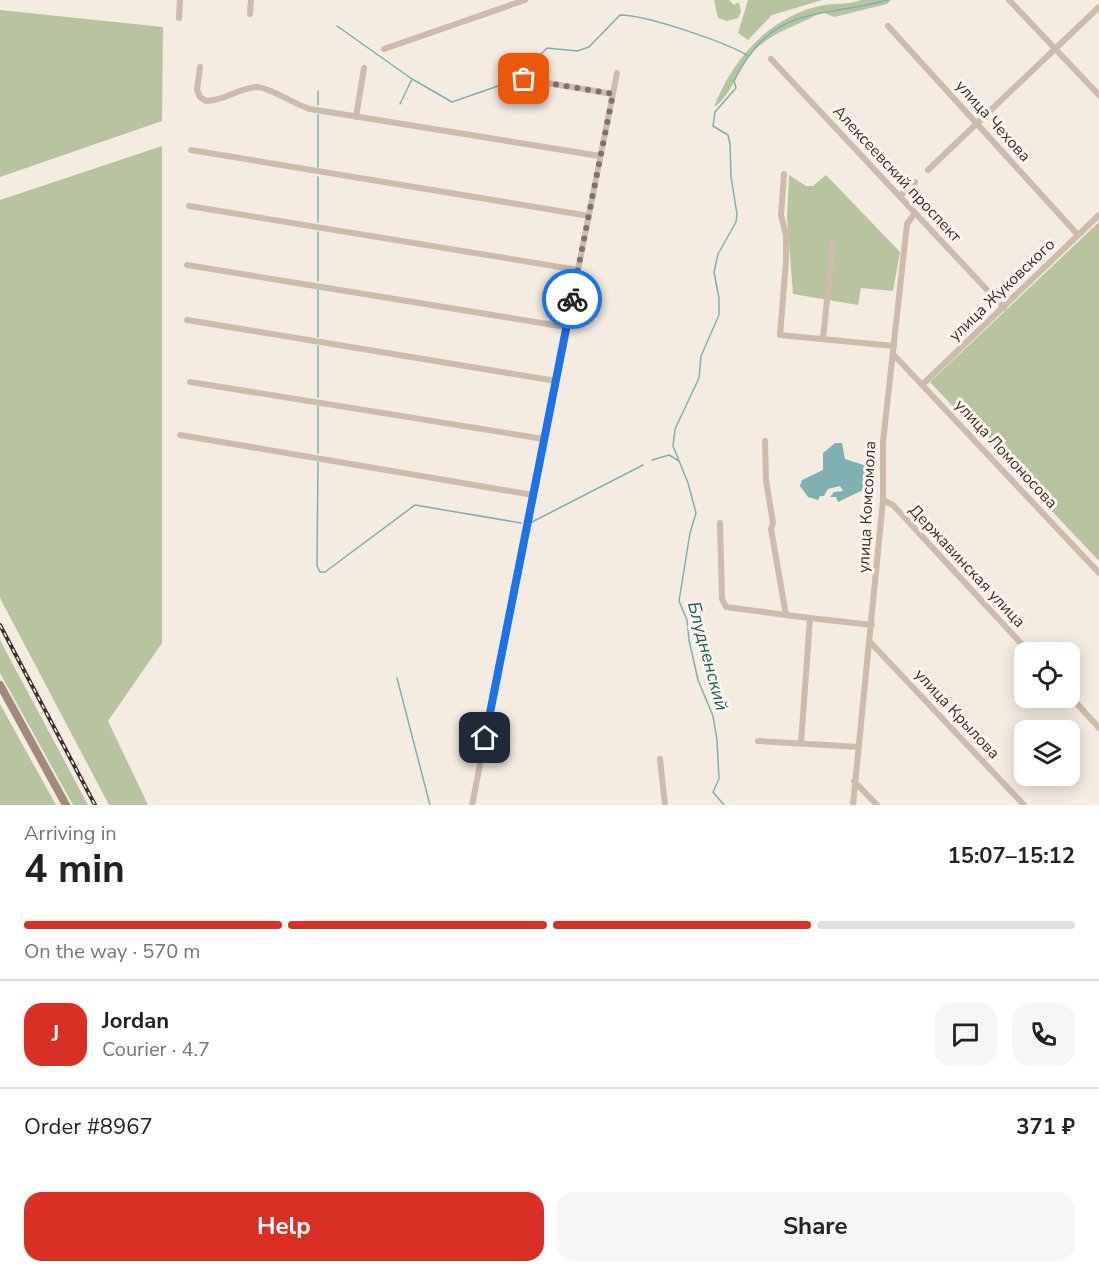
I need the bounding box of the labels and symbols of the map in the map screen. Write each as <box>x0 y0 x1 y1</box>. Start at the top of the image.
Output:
pin <box>498 53 549 104</box>
street label: улица Чехова <box>950 75 1036 167</box>
street label: Алексеевский проспект <box>828 101 967 248</box>
street label: улица Жуковского <box>944 234 1060 346</box>
courier <box>542 269 602 329</box>
street label: улица Ломоносова <box>950 395 1062 513</box>
street label: улица Комсомола <box>853 440 881 574</box>
street label: Державинская улица <box>904 500 1030 632</box>
water label: Блудненский <box>682 599 734 713</box>
street label: улица Крылова <box>909 664 1005 764</box>
pin <box>459 712 510 763</box>

